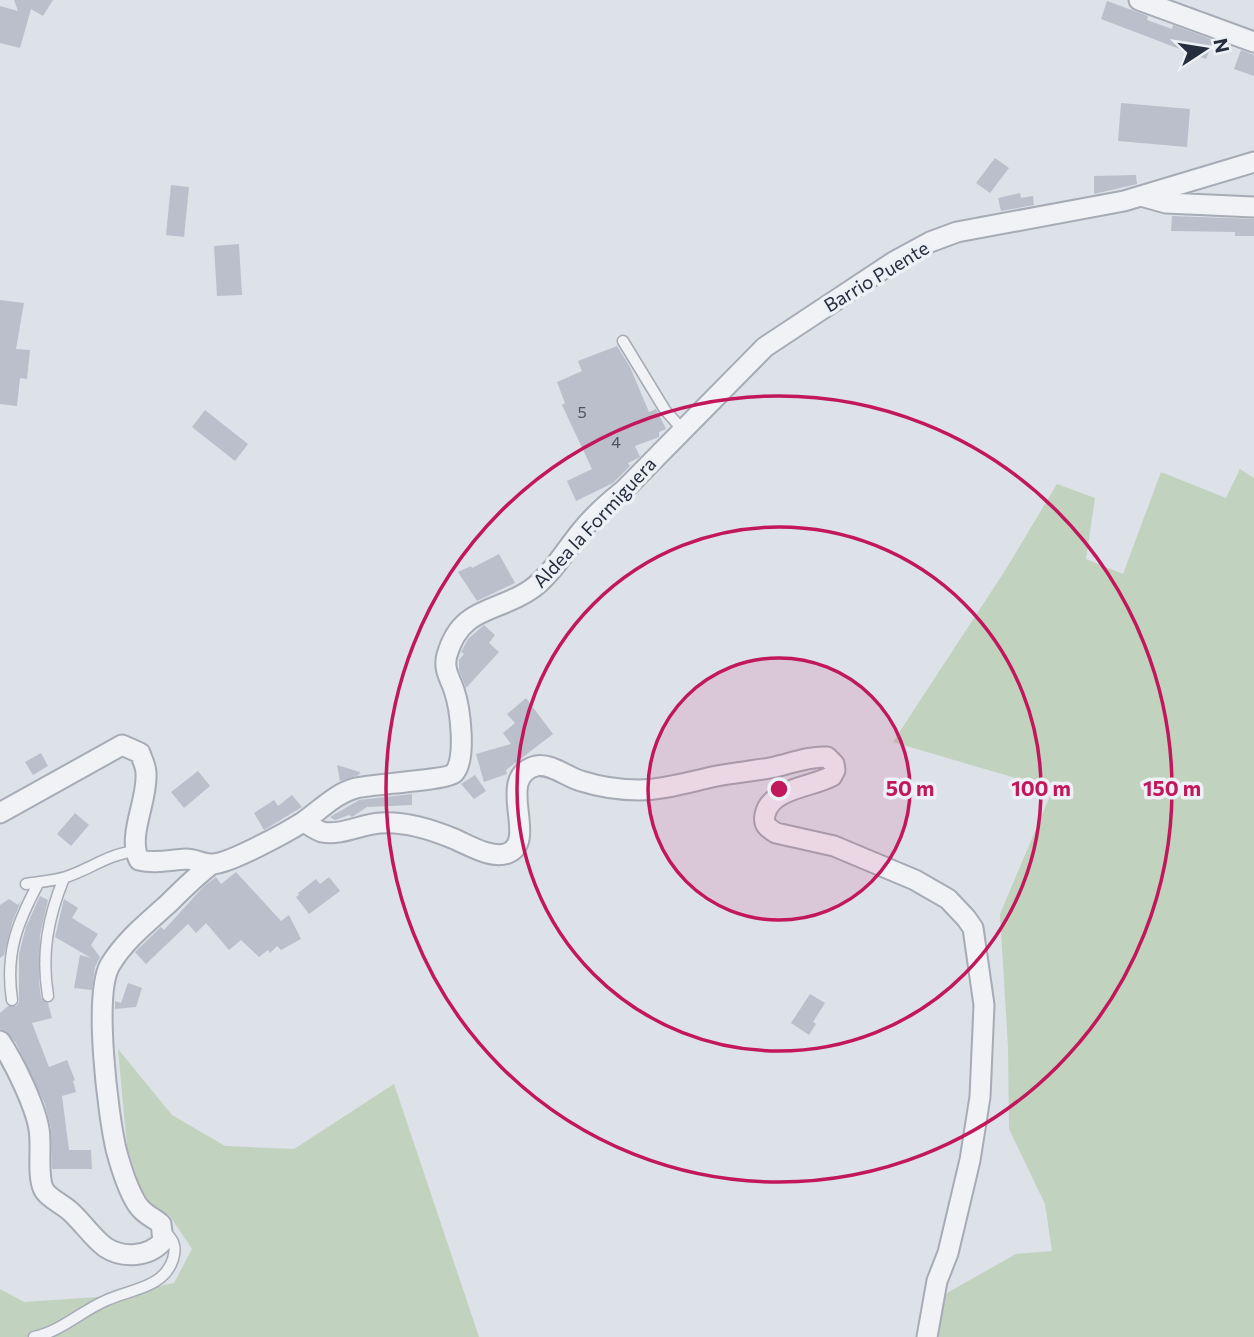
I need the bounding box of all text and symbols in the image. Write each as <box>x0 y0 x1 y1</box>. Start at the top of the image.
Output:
north arrow <box>1170 14 1240 84</box>
text: N <box>1209 36 1235 55</box>
street label: Barrio Puente <box>819 236 933 316</box>
house number: 5 <box>577 402 587 421</box>
house number: 4 <box>611 432 621 451</box>
street label: Aldea la Formiguera <box>528 452 660 592</box>
text: 50 m <box>886 775 934 800</box>
text: 100 m <box>1011 775 1071 800</box>
text: 150 m <box>1143 775 1201 800</box>
centre of rings <box>767 777 791 801</box>

